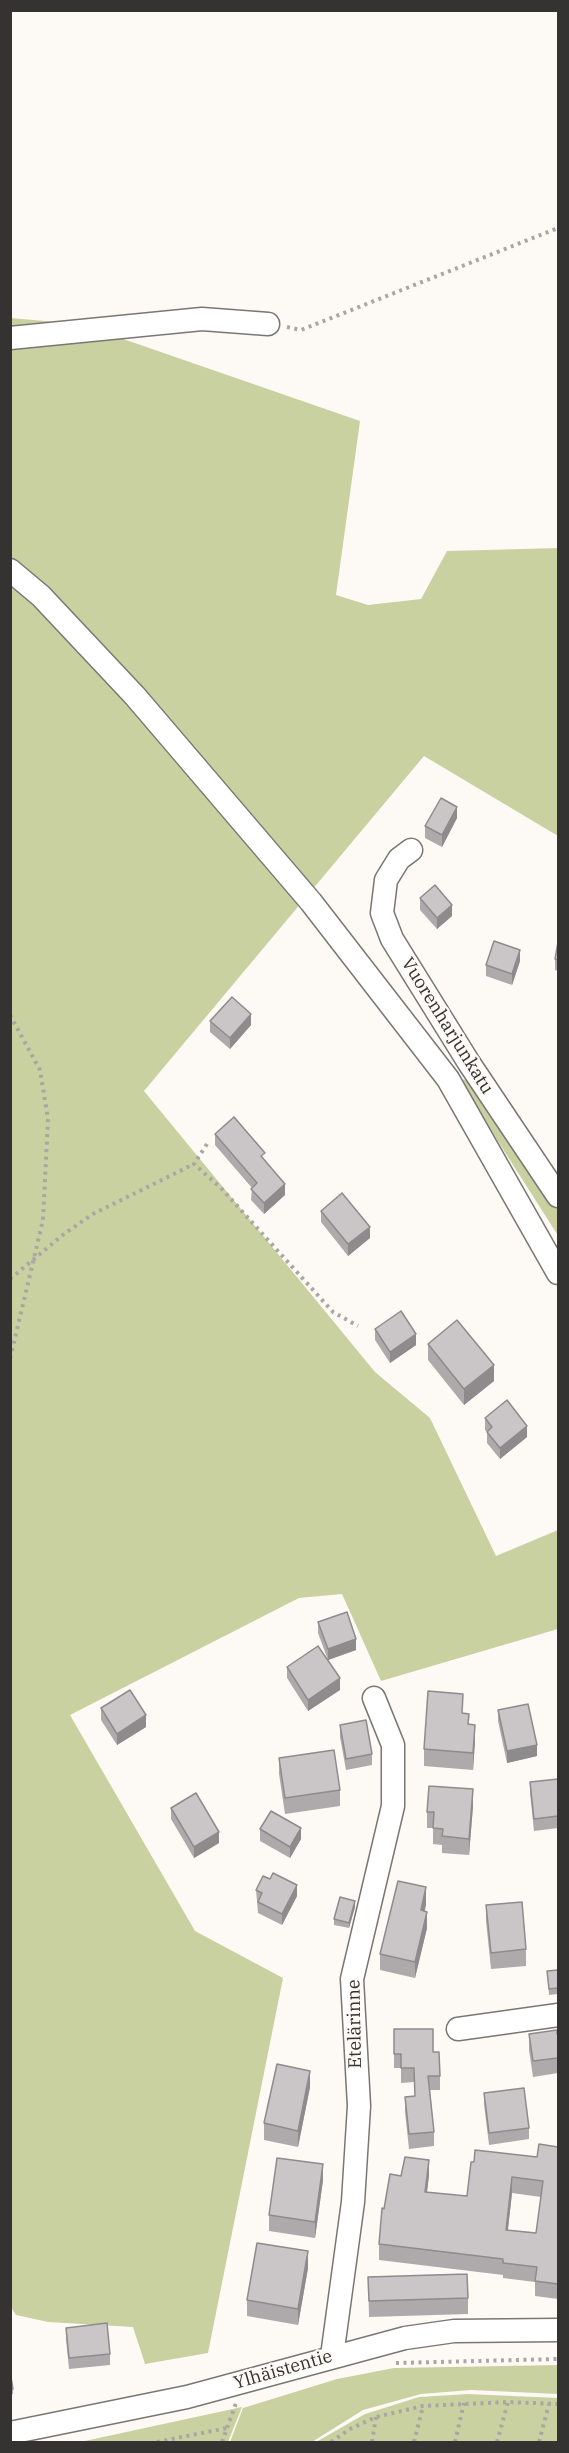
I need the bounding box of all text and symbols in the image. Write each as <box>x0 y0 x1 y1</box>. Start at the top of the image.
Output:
street label: Vuorenharjunkatu <box>396 954 498 1098</box>
street label: Etelärinne <box>343 1979 367 2069</box>
street label: Ylhäistentie <box>231 2346 335 2394</box>

